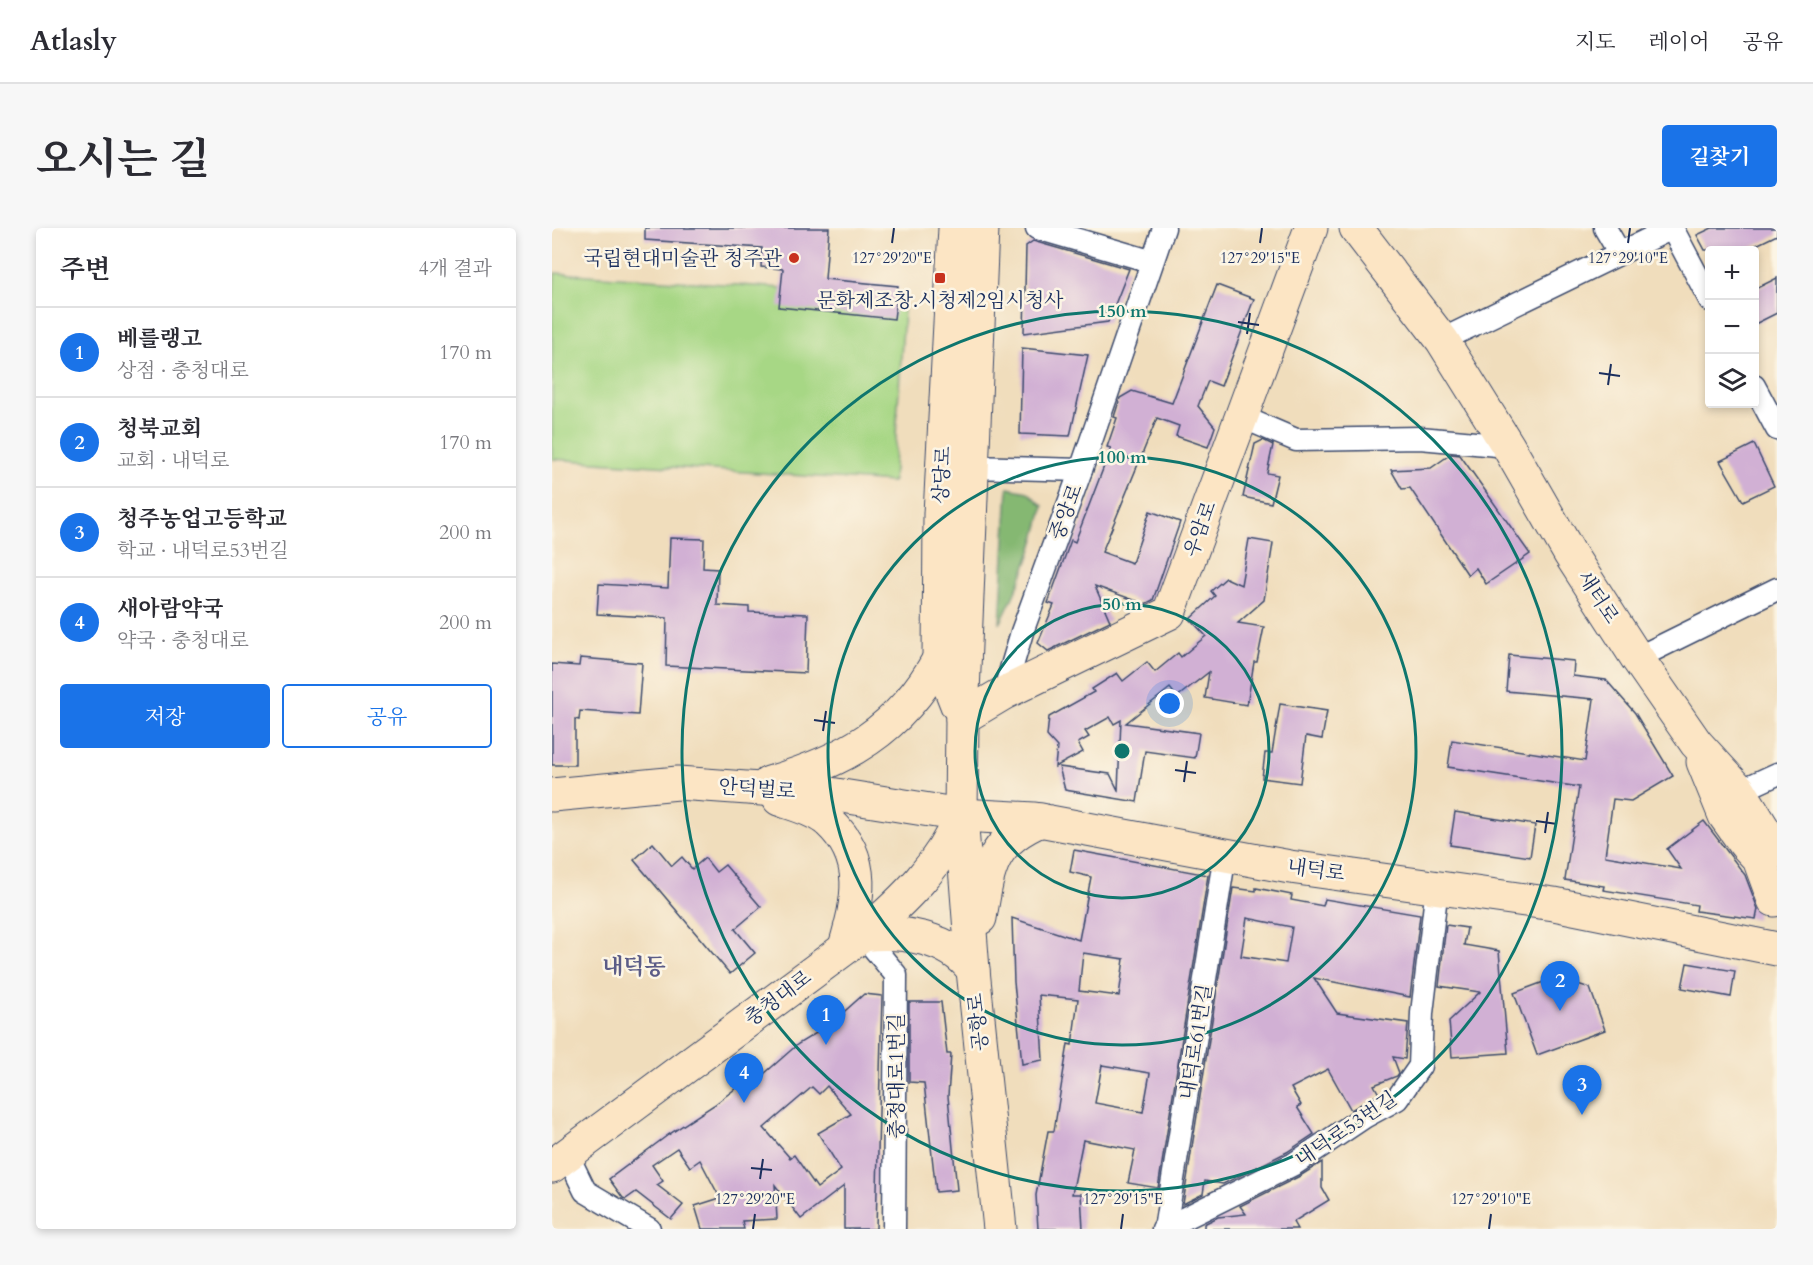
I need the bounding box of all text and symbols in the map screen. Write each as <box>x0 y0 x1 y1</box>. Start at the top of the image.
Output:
text: Atlasly <box>30 22 117 60</box>
text: 지도 <box>1575 28 1616 57</box>
text: 레이어 <box>1649 28 1709 57</box>
text: 공유 <box>1742 28 1783 57</box>
button: 길찾기 <box>1662 125 1777 187</box>
text: 오시는 길 <box>36 131 210 188</box>
place label: 국립현대미술관 청주관 <box>583 245 783 272</box>
map controls <box>1705 246 1759 408</box>
button: + <box>1705 246 1759 300</box>
text: 127°29'20"E <box>852 248 932 268</box>
text: 127°29'15"E <box>1220 248 1300 268</box>
text: 127°29'10"E <box>1588 248 1668 268</box>
marker: 국립현대미술관 청주관 <box>787 251 801 265</box>
text: 주변 <box>60 252 110 287</box>
text: 4개 결과 <box>418 255 492 282</box>
marker: 문화제조창.시청제2임시청사 <box>933 271 947 285</box>
place label: 문화제조창.시청제2임시청사 <box>816 287 1064 314</box>
text: 150 m <box>1097 299 1147 324</box>
button: − <box>1705 300 1759 354</box>
text: 베를랭고 <box>117 324 202 354</box>
text: 1 <box>74 339 85 366</box>
text: 170 m <box>439 339 492 366</box>
button: layers <box>1705 354 1759 408</box>
text: 상점 · 충청대로 <box>117 357 249 384</box>
text: 청북교회 <box>117 414 202 444</box>
text: 2 <box>74 429 85 456</box>
text: 170 m <box>439 429 492 456</box>
street label: 상당로 <box>927 445 957 505</box>
text: 100 m <box>1097 445 1147 470</box>
text: 교회 · 내덕로 <box>117 447 229 474</box>
street label: 중앙로 <box>1043 480 1089 544</box>
street label: 우암로 <box>1177 497 1223 561</box>
text: 청주농업고등학교 <box>117 504 287 534</box>
text: 3 <box>74 519 85 546</box>
text: 200 m <box>439 519 492 546</box>
text: 학교 · 내덕로53번길 <box>117 537 289 564</box>
street label: 새터로 <box>1571 565 1625 629</box>
text: 50 m <box>1102 592 1142 617</box>
text: 새아람약국 <box>117 594 223 624</box>
text: 4 <box>74 609 85 636</box>
text: 200 m <box>439 609 492 636</box>
text: 약국 · 충청대로 <box>117 627 249 654</box>
button: 저장 <box>60 684 270 748</box>
button: 공유 <box>282 684 492 748</box>
your location <box>1155 689 1184 718</box>
centre of rings <box>1112 741 1132 761</box>
street label: 안덕벌로 <box>718 773 796 805</box>
street label: 내덕로 <box>1285 853 1347 887</box>
district label: 내덕동 <box>602 952 666 982</box>
pin: 2 <box>1540 962 1580 1011</box>
street label: 충청대로 <box>739 964 817 1032</box>
street label: 내덕로61번길 <box>1174 982 1218 1102</box>
street label: 공항로 <box>962 992 994 1052</box>
pin: 1 <box>806 996 846 1045</box>
street label: 충청대로1번길 <box>883 1013 910 1139</box>
pin: 4 <box>724 1054 764 1103</box>
pin: 3 <box>1562 1066 1602 1115</box>
street label: 내덕로53번길 <box>1290 1085 1402 1173</box>
text: 127°29'20"E <box>715 1189 795 1209</box>
text: 127°29'15"E <box>1083 1189 1163 1209</box>
text: 127°29'10"E <box>1451 1189 1531 1209</box>

